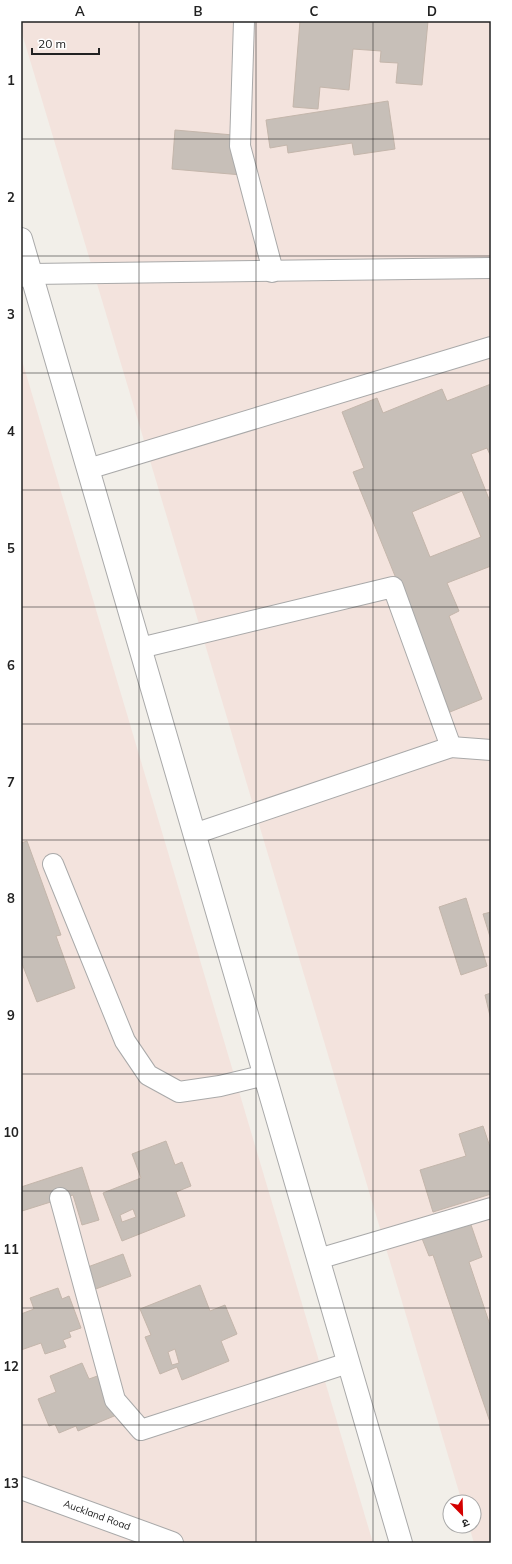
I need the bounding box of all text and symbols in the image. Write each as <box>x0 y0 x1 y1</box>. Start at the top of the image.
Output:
text: A <box>75 3 85 19</box>
text: B <box>194 3 203 19</box>
text: C <box>310 3 319 19</box>
text: D <box>427 3 437 19</box>
scale bar <box>32 30 99 56</box>
text: 20 m <box>38 36 66 51</box>
text: 1 <box>7 72 15 88</box>
text: 2 <box>7 189 15 205</box>
text: 3 <box>7 306 15 322</box>
text: 4 <box>7 423 15 439</box>
text: 5 <box>7 540 15 556</box>
text: 6 <box>7 657 15 673</box>
text: 7 <box>7 774 15 790</box>
text: 8 <box>7 890 15 906</box>
text: 9 <box>7 1007 15 1023</box>
text: 10 <box>3 1124 19 1140</box>
text: 11 <box>3 1241 19 1257</box>
text: 12 <box>3 1358 19 1374</box>
text: 13 <box>3 1475 19 1491</box>
north arrow <box>442 1494 482 1534</box>
street label: Auckland Road <box>62 1497 132 1533</box>
text: उ <box>460 1516 472 1531</box>

